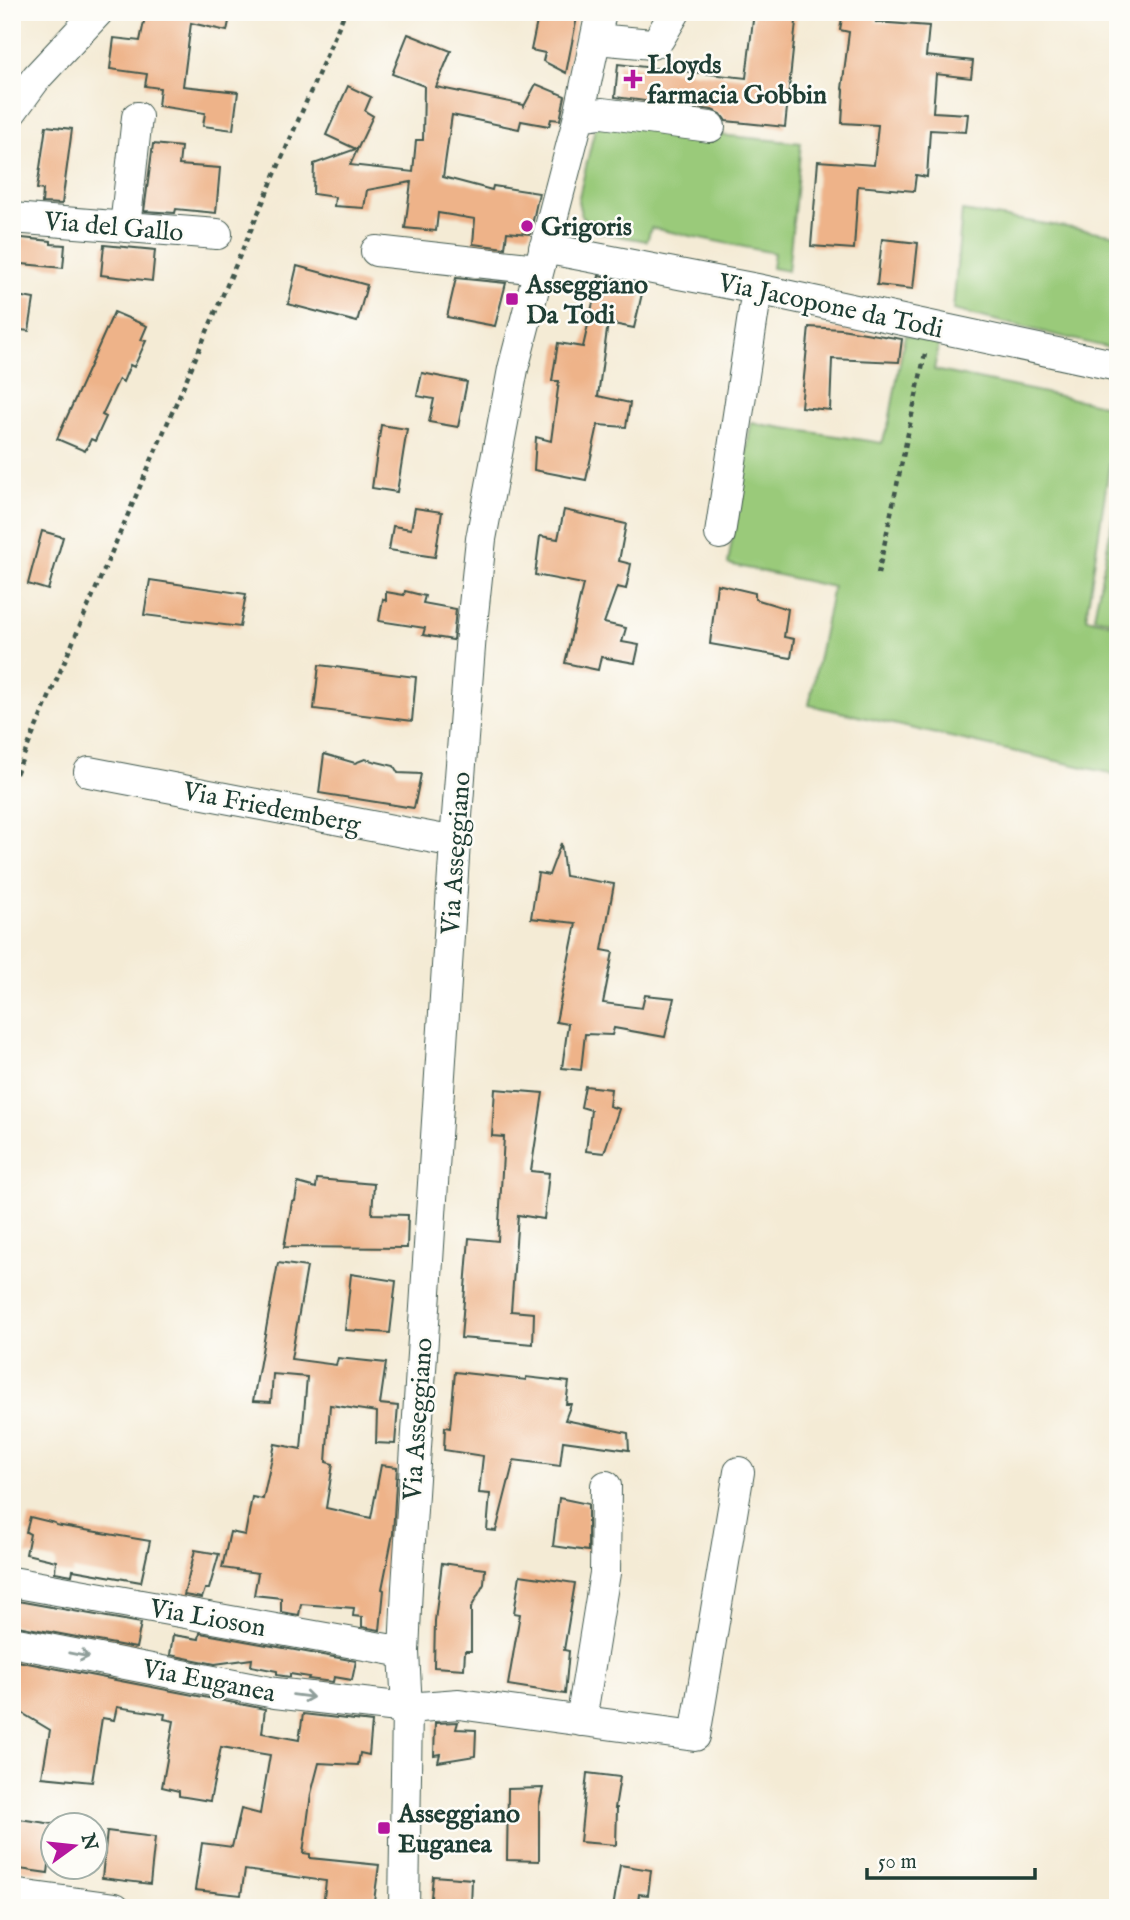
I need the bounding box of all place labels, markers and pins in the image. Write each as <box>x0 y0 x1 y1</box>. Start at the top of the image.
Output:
place label: Lloyds farmacia Gobbin <box>647 49 827 112</box>
marker: Lloyds farmacia Gobbin <box>625 71 641 87</box>
place label: Grigoris <box>541 211 632 244</box>
marker: Grigoris <box>519 218 535 234</box>
place label: Asseggiano Da Todi <box>525 269 648 332</box>
marker: Asseggiano Da Todi <box>504 291 520 307</box>
place label: Asseggiano Euganea <box>397 1798 520 1861</box>
marker: Asseggiano Euganea <box>376 1820 392 1836</box>

